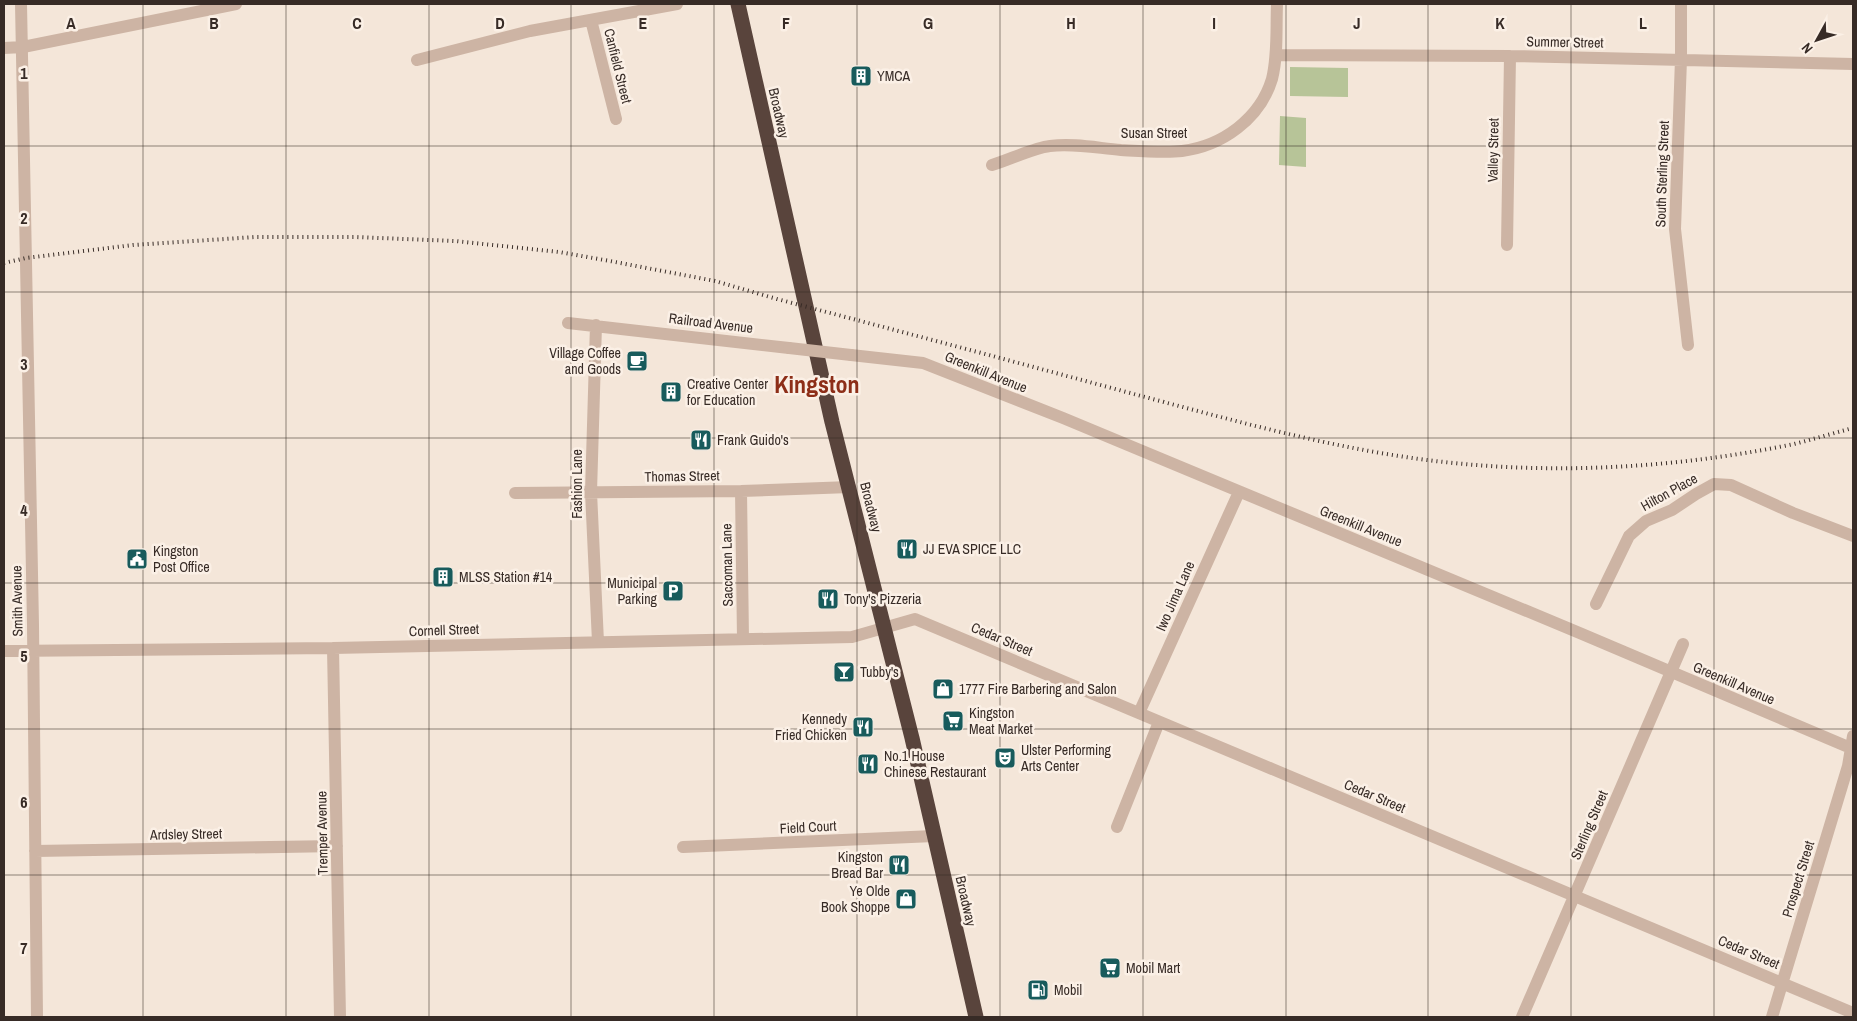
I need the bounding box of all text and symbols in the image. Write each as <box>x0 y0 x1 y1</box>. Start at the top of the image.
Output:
text: A <box>66 12 76 34</box>
text: B <box>209 12 219 34</box>
text: C <box>352 12 362 34</box>
text: D <box>495 12 505 34</box>
text: E <box>639 12 648 34</box>
text: F <box>782 12 790 34</box>
text: G <box>923 12 933 34</box>
text: H <box>1066 12 1076 34</box>
text: I <box>1212 12 1216 34</box>
text: J <box>1353 12 1361 34</box>
text: K <box>1495 12 1505 34</box>
text: L <box>1639 12 1647 34</box>
north arrow <box>1792 15 1842 65</box>
street label: Canfield Street <box>600 27 636 105</box>
street label: Summer Street <box>1526 32 1604 52</box>
text: N <box>1797 39 1817 57</box>
text: 1 <box>20 62 28 84</box>
building icon: YMCA <box>849 64 873 88</box>
place label: YMCA <box>877 67 911 85</box>
street label: Broadway <box>764 86 794 140</box>
street label: Valley Street <box>1483 118 1503 182</box>
street label: South Sterling Street <box>1651 120 1673 228</box>
street label: Susan Street <box>1121 124 1187 142</box>
text: 2 <box>20 207 28 229</box>
street label: Railroad Avenue <box>668 309 754 337</box>
place label: Village Coffee and Goods <box>549 344 621 378</box>
street label: Greenkill Avenue <box>942 347 1030 397</box>
cafe icon: Village Coffee and Goods <box>625 349 649 373</box>
text: 3 <box>20 353 28 375</box>
district label: Kingston <box>774 368 860 400</box>
place label: Creative Center for Education <box>687 375 768 409</box>
building icon: Creative Center for Education <box>659 380 683 404</box>
restaurant icon: Frank Guido's <box>689 428 713 452</box>
place label: Frank Guido's <box>717 431 789 449</box>
street label: Fashion Lane <box>568 449 586 519</box>
street label: Thomas Street <box>644 466 720 486</box>
street label: Hilton Place <box>1638 469 1700 515</box>
street label: Broadway <box>856 480 886 534</box>
text: 4 <box>20 499 28 521</box>
street label: Greenkill Avenue <box>1317 501 1405 551</box>
street label: Saccoman Lane <box>717 523 737 607</box>
restaurant icon: JJ EVA SPICE LLC <box>895 537 919 561</box>
place label: JJ EVA SPICE LLC <box>923 540 1021 558</box>
place label: Kingston Post Office <box>153 542 210 576</box>
public building icon: Kingston Post Office <box>125 547 149 571</box>
street label: Iwo Jima Lane <box>1152 558 1198 634</box>
street label: Smith Avenue <box>7 565 27 637</box>
building icon: MLSS Station #14 <box>431 565 455 589</box>
place label: MLSS Station #14 <box>459 568 553 586</box>
place label: Municipal Parking <box>607 574 658 608</box>
parking icon: Municipal Parking <box>661 579 685 603</box>
restaurant icon: Tony's Pizzeria <box>816 587 840 611</box>
place label: Tony's Pizzeria <box>844 590 922 608</box>
street label: Cedar Street <box>969 618 1035 660</box>
street label: Cornell Street <box>409 620 479 640</box>
text: 5 <box>20 645 28 667</box>
street label: Greenkill Avenue <box>1690 658 1778 708</box>
bar icon: Tubby's <box>832 660 856 684</box>
place label: Tubby's <box>860 663 899 681</box>
shop icon: 1777 Fire Barbering and Salon <box>931 677 955 701</box>
place label: 1777 Fire Barbering and Salon <box>959 680 1117 698</box>
place label: Kingston Meat Market <box>969 704 1033 738</box>
supermarket icon: Kingston Meat Market <box>941 709 965 733</box>
place label: Kennedy Fried Chicken <box>775 710 847 744</box>
restaurant icon: Kennedy Fried Chicken <box>851 715 875 739</box>
place label: Ulster Performing Arts Center <box>1020 741 1112 775</box>
theatre icon: Ulster Performing Arts Center <box>993 746 1017 770</box>
place label: No.1 House Chinese Restaurant <box>884 747 986 781</box>
restaurant icon: No.1 House Chinese Restaurant <box>856 752 880 776</box>
street label: Cedar Street <box>1342 775 1408 817</box>
street label: Sterling Street <box>1566 788 1612 862</box>
text: 6 <box>20 791 28 813</box>
street label: Tremper Avenue <box>312 791 332 875</box>
street label: Field Court <box>779 817 837 837</box>
street label: Ardsley Street <box>149 824 222 844</box>
street label: Prospect Street <box>1778 839 1818 919</box>
place label: Kingston Bread Bar <box>831 848 883 882</box>
restaurant icon: Kingston Bread Bar <box>887 853 911 877</box>
street label: Broadway <box>951 874 981 928</box>
place label: Ye Olde Book Shoppe <box>821 882 890 916</box>
shop icon: Ye Olde Book Shoppe <box>894 887 918 911</box>
street label: Cedar Street <box>1716 931 1782 973</box>
text: 7 <box>20 937 28 959</box>
supermarket icon: Mobil Mart <box>1098 956 1122 980</box>
place label: Mobil Mart <box>1126 959 1180 977</box>
fuel station icon: Mobil <box>1026 978 1050 1002</box>
place label: Mobil <box>1054 981 1082 999</box>

